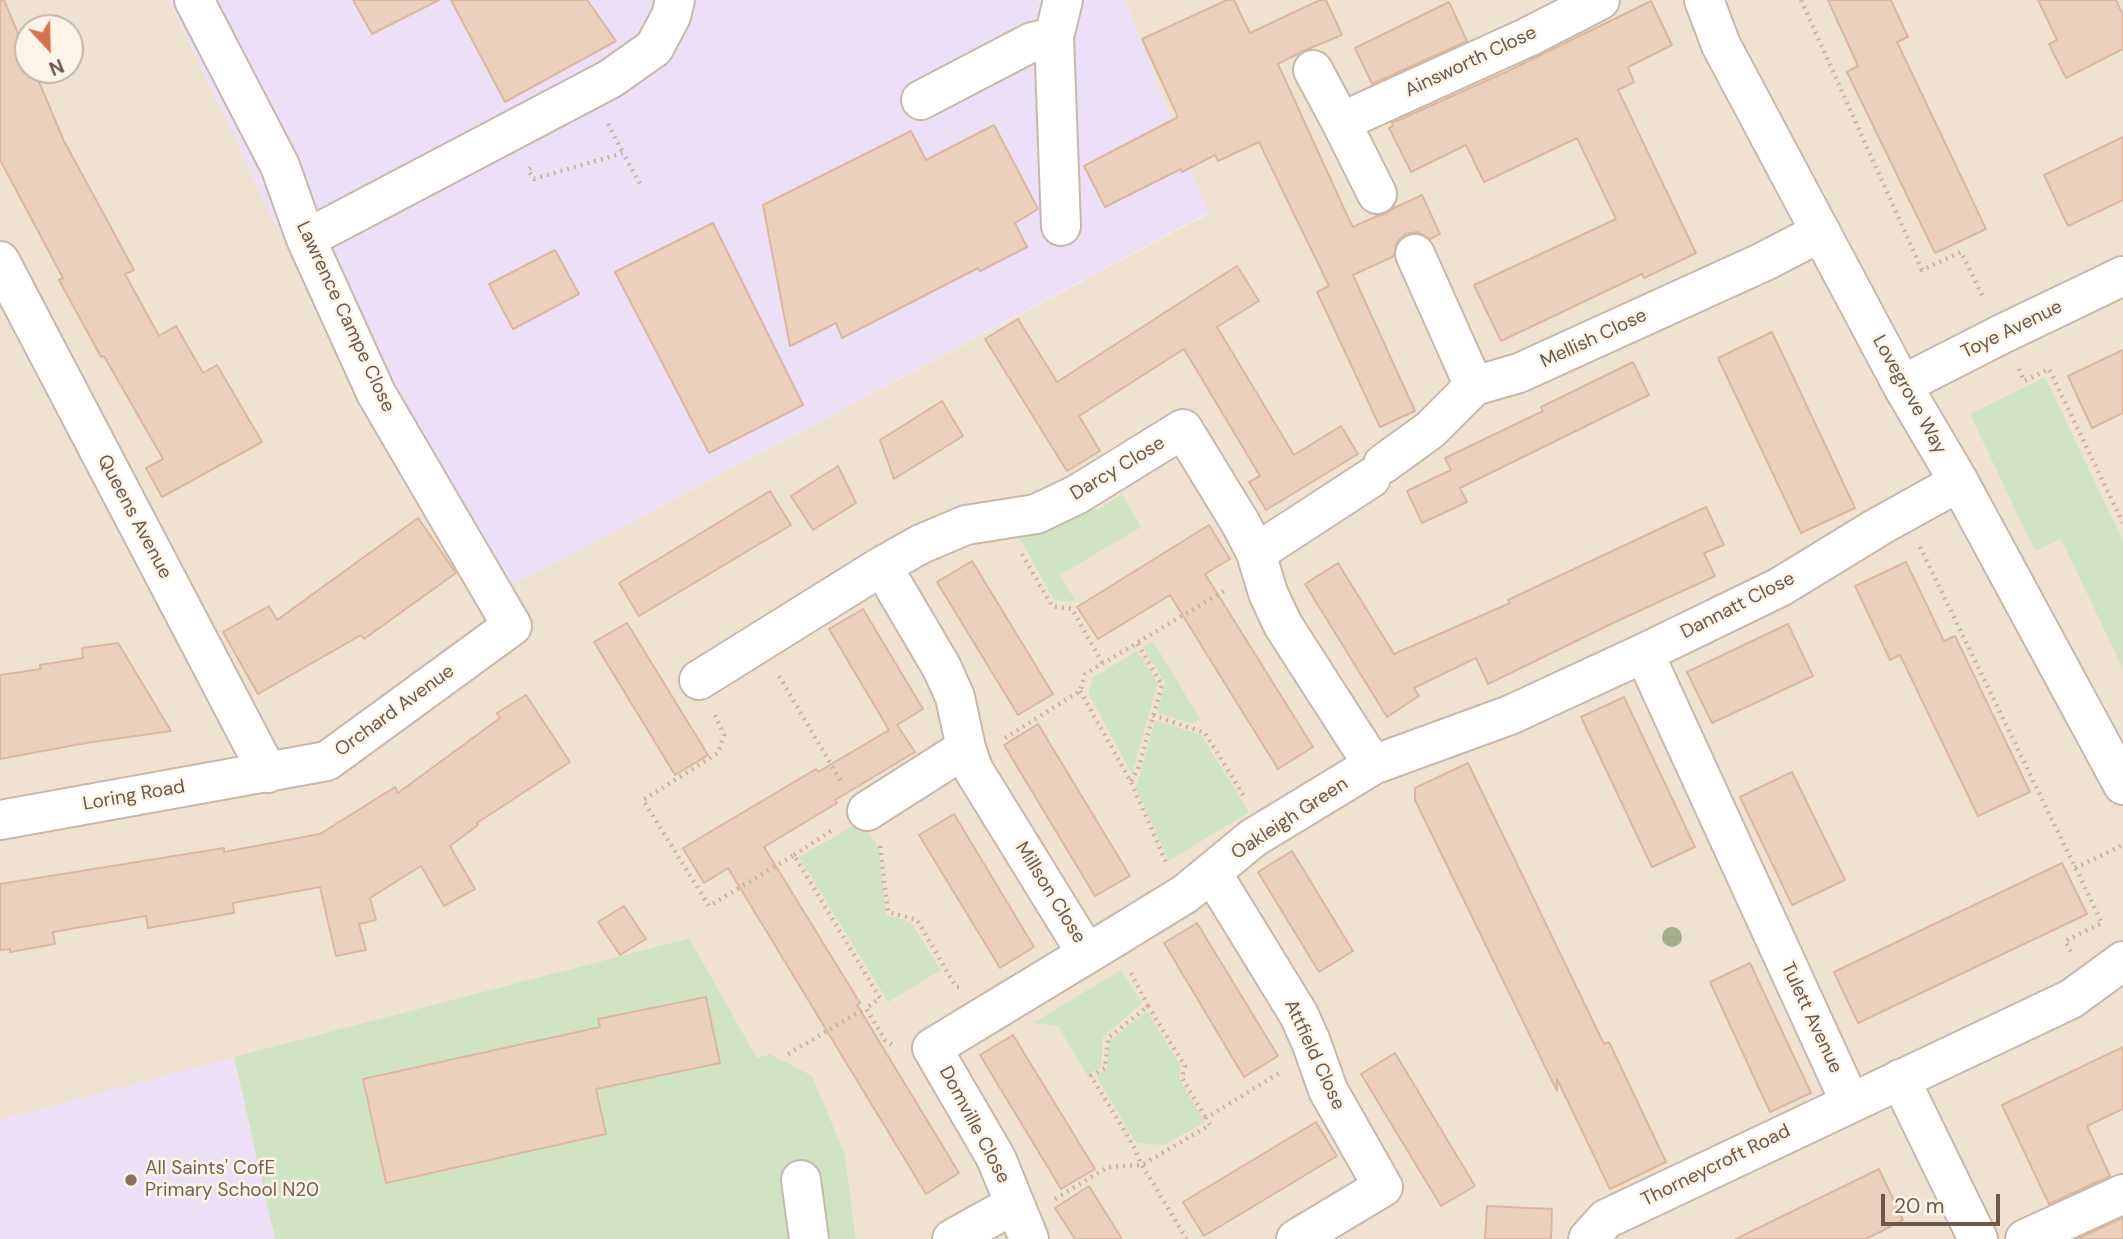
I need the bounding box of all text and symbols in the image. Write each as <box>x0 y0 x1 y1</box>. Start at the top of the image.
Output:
north arrow <box>14 14 84 84</box>
street label: Ainsworth Close <box>1402 22 1540 102</box>
text: N <box>45 53 67 81</box>
street label: Lawrence Campe Close <box>291 218 399 416</box>
street label: Toye Avenue <box>1958 296 2066 364</box>
street label: Mellish Close <box>1537 304 1651 374</box>
street label: Lovegrove Way <box>1867 332 1951 458</box>
street label: Darcy Close <box>1067 432 1169 506</box>
street label: Queens Avenue <box>92 451 176 583</box>
street label: Dannatt Close <box>1677 568 1799 644</box>
street label: Orchard Avenue <box>331 660 459 762</box>
street label: Oakleigh Green <box>1227 773 1353 865</box>
street label: Loring Road <box>81 776 187 816</box>
street label: Millson Close <box>1010 838 1090 948</box>
street label: Tulett Avenue <box>1775 959 1847 1077</box>
street label: Attfield Close <box>1279 996 1349 1114</box>
street label: Domville Close <box>934 1063 1014 1187</box>
street label: Thorneycroft Road <box>1638 1120 1794 1212</box>
place label: All Saints' CofE Primary School N20 <box>145 1158 319 1202</box>
marker: All Saints' CofE Primary School N20 <box>123 1172 139 1188</box>
scale bar <box>1885 1180 2004 1224</box>
text: 20 m <box>1894 1192 1945 1220</box>

